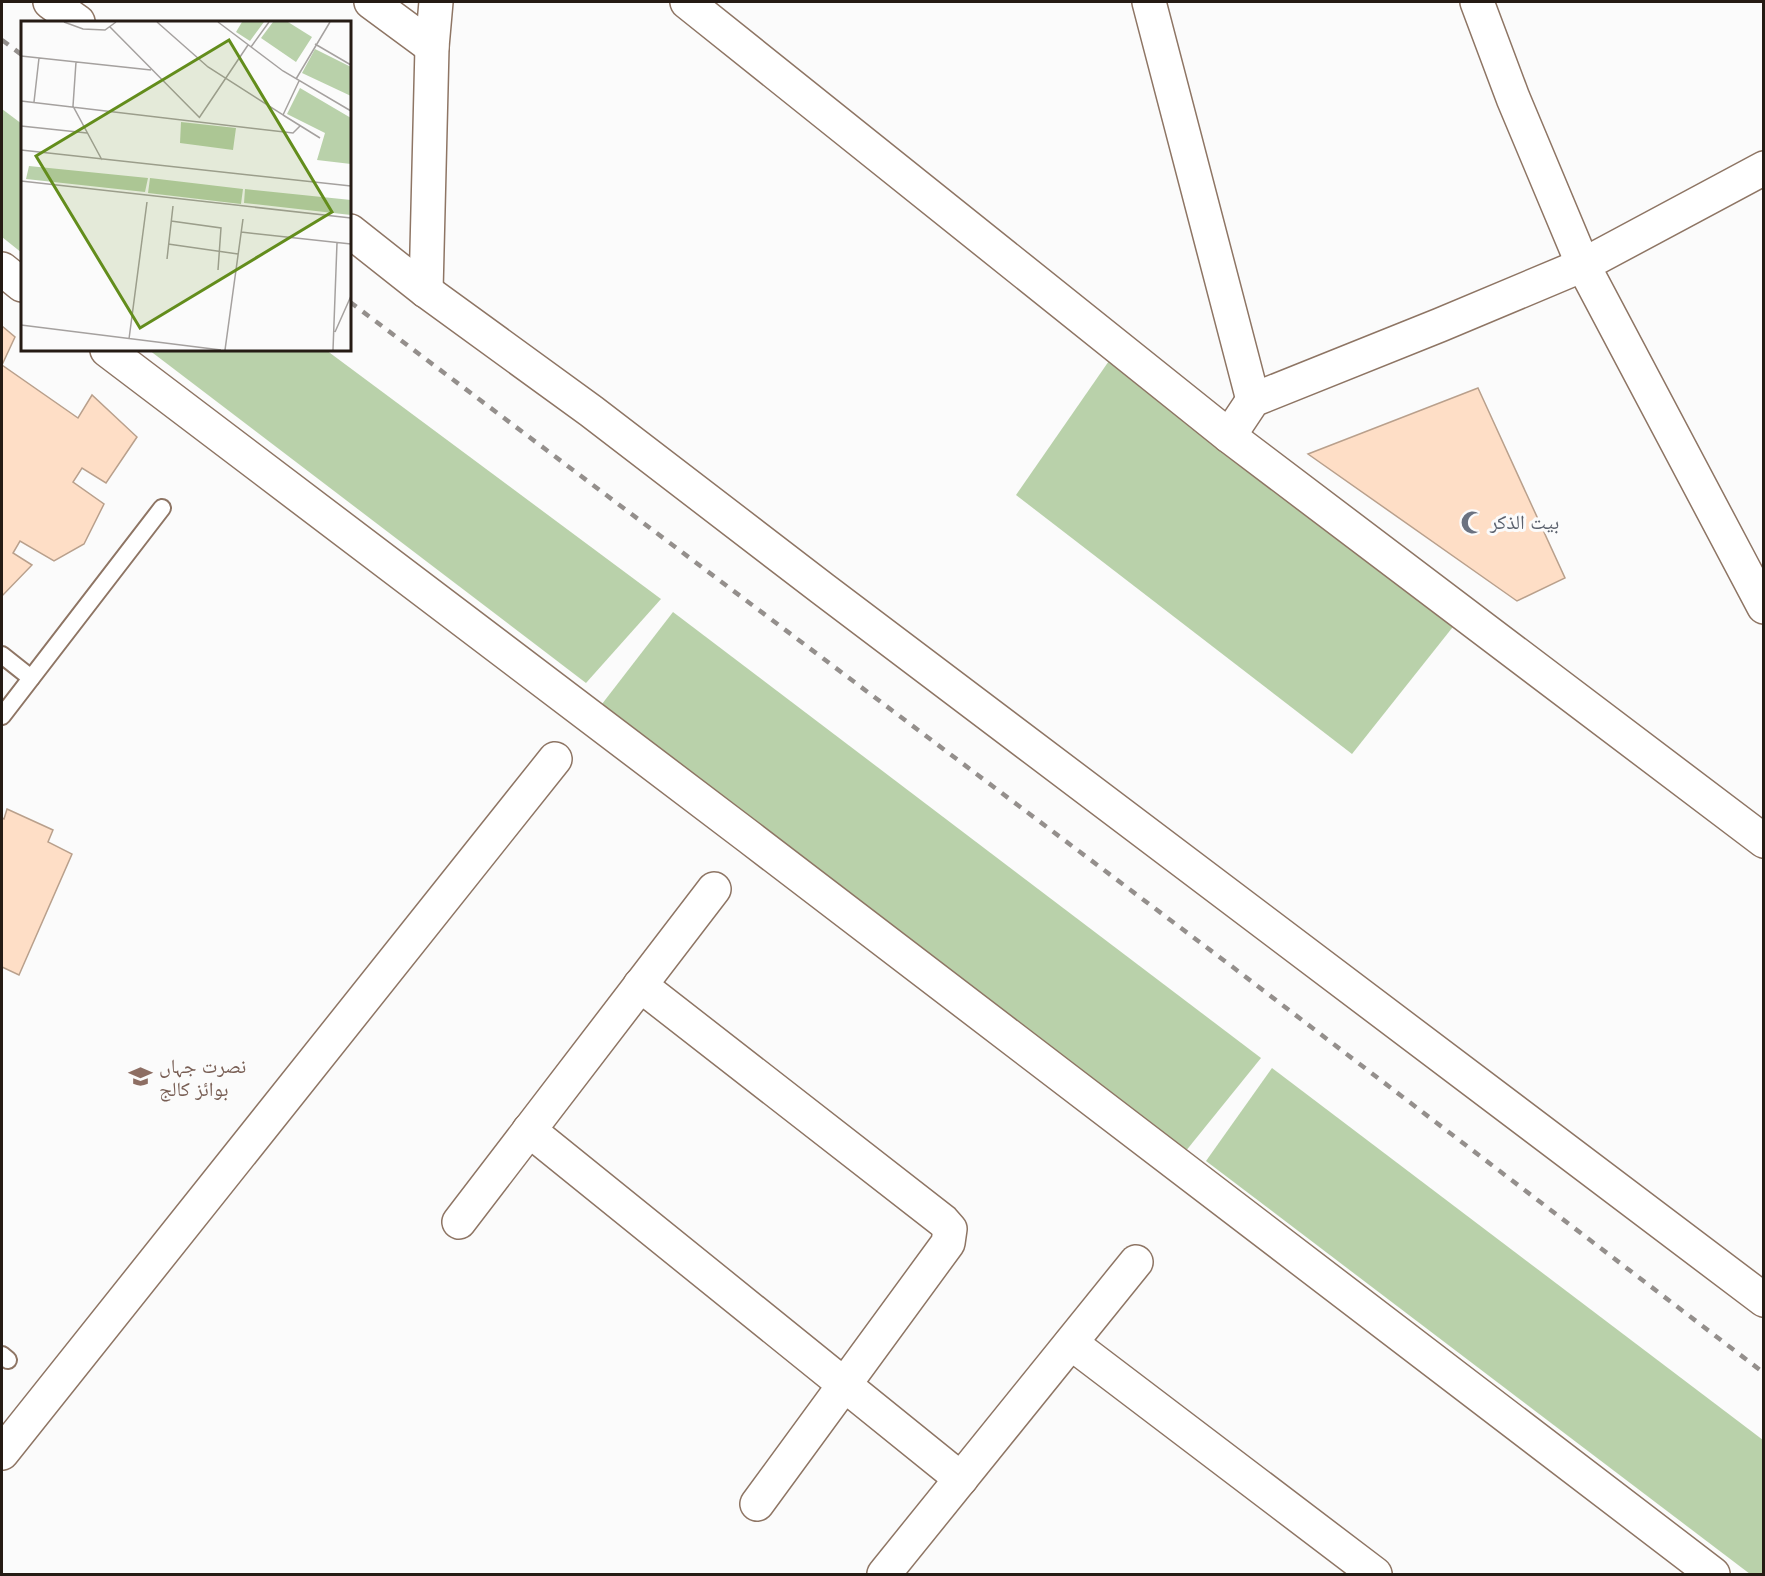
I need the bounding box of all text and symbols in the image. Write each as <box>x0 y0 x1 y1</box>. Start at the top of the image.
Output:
inset map <box>21 21 351 351</box>
mosque icon: بیت الذکر <box>1459 509 1485 535</box>
place label: بیت الذکر <box>1489 509 1559 535</box>
place label: نصرت جہاں بوائز کالج <box>159 1053 246 1102</box>
school or university icon: نصرت جہاں بوائز کالج <box>128 1064 154 1090</box>

